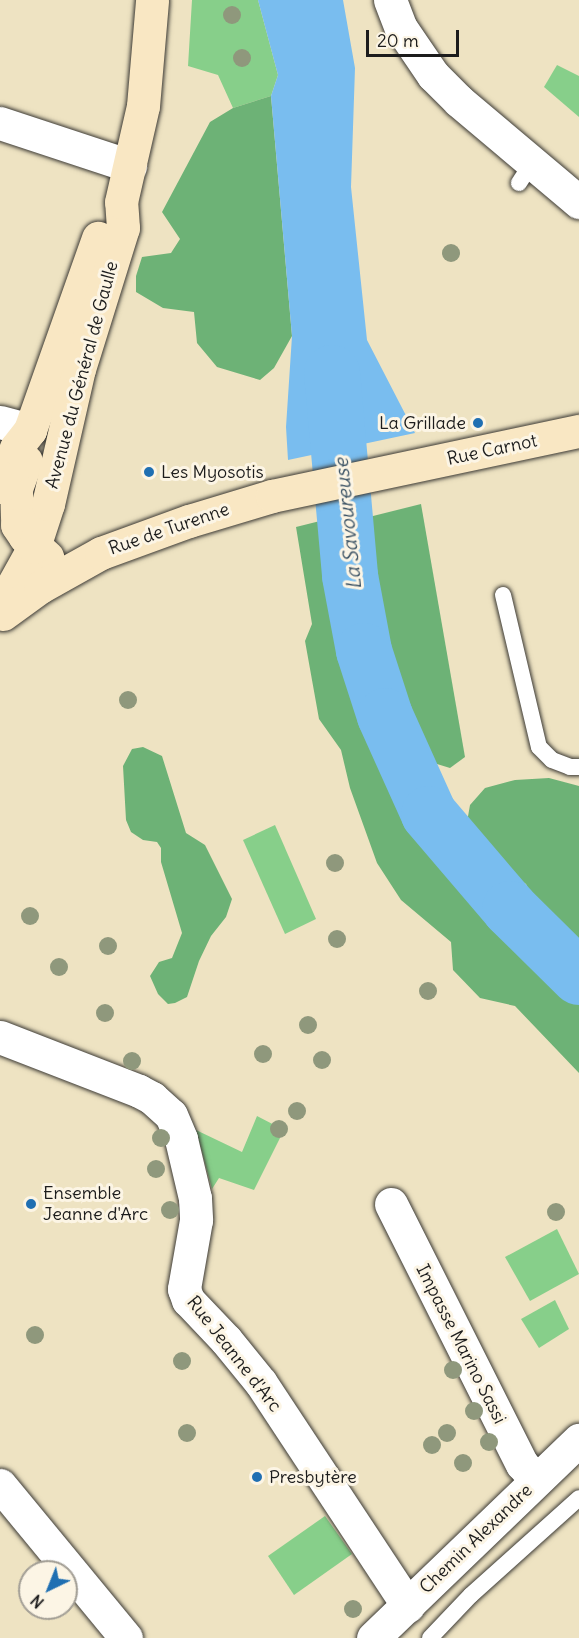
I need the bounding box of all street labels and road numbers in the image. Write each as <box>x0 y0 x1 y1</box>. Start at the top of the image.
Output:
street label: Avenue du Général de Gaulle <box>41 259 123 491</box>
street label: Rue Carnot <box>445 430 539 470</box>
street label: Rue de Turenne <box>106 498 232 560</box>
street label: Impasse Marino Sassi <box>411 1261 511 1427</box>
street label: Rue Jeanne d'Arc <box>182 1292 286 1416</box>
street label: Chemin Alexandre <box>415 1480 537 1598</box>

